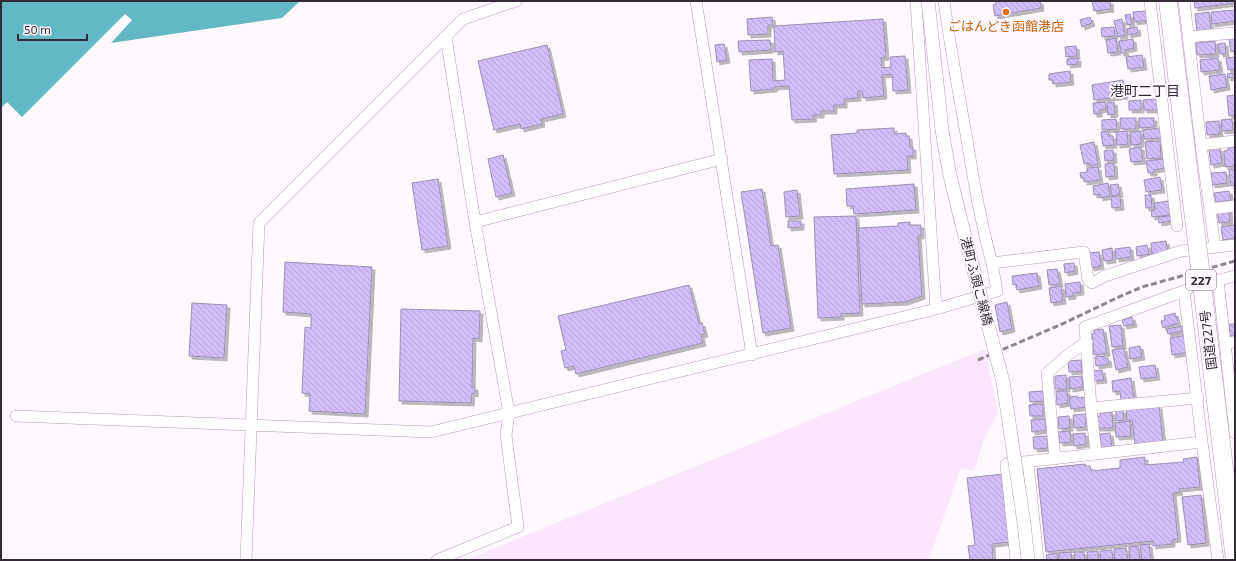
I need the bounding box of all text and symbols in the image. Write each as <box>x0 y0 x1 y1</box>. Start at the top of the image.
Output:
marker: ごはんどき函館港店 <box>1001 7 1011 17</box>
scale bar <box>18 16 87 42</box>
place label: ごはんどき函館港店 <box>948 18 1064 34</box>
text: 50 m <box>24 22 51 36</box>
district label: 港町二丁目 <box>1110 82 1180 99</box>
street label: 港町ふ頭こ線橋 <box>957 235 997 327</box>
road number: 227 <box>1186 270 1216 290</box>
street label: 国道227号 <box>1196 309 1220 371</box>

